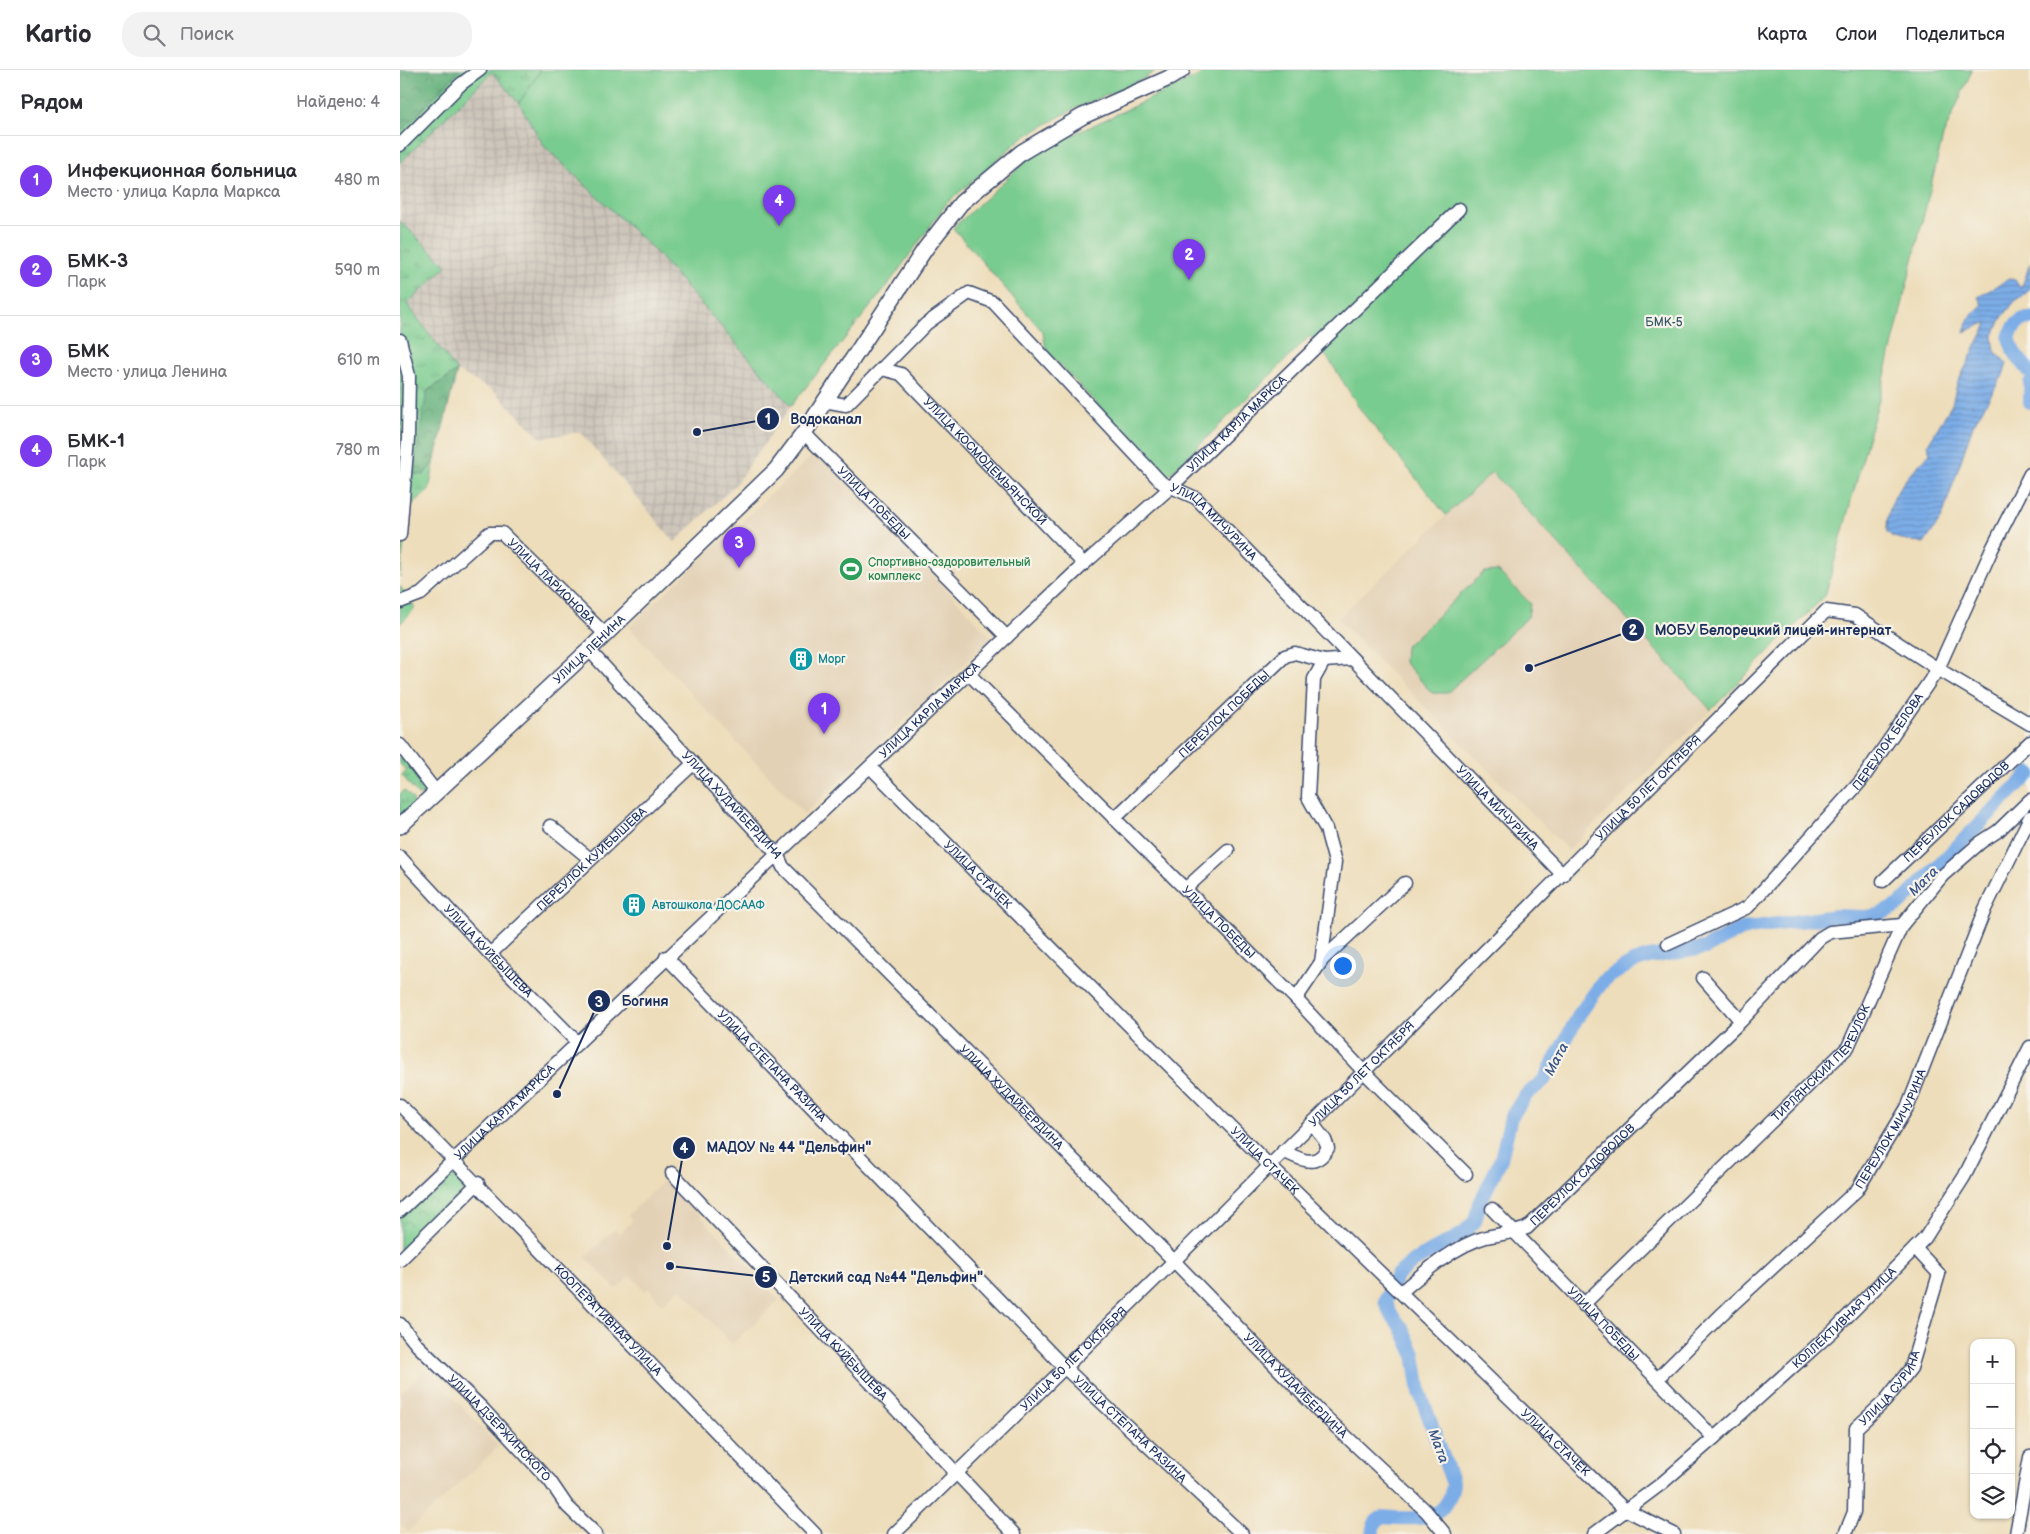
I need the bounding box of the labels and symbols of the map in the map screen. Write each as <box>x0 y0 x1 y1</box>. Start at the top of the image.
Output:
pin: 4 <box>763 185 795 226</box>
pin: 2 <box>1173 239 1205 280</box>
park label: БМК-5 <box>1645 315 1683 330</box>
street label: УЛИЦА КАРЛА МАРКСА <box>1184 372 1291 475</box>
street label: УЛИЦА КОСМОДЕМЬЯНСКОЙ <box>920 395 1050 529</box>
callout: Водоканал <box>756 404 872 433</box>
text: 1 <box>765 410 771 429</box>
text: Водоканал <box>790 411 862 428</box>
street label: УЛИЦА ПОБЕДЫ <box>834 464 913 543</box>
street label: УЛИЦА МИЧУРИНА <box>1168 481 1260 564</box>
pin: 3 <box>723 527 755 568</box>
street label: УЛИЦА ЛАРИОНОВА <box>504 536 598 628</box>
place label: Спортивно-оздоровительный комплекс <box>868 555 1031 584</box>
sports icon: Спортивно-оздоровительный комплекс <box>838 556 864 582</box>
street label: УЛИЦА ЛЕНИНА <box>551 612 629 687</box>
callout: МОБУ Белорецкий лицей-интернат <box>1620 615 1902 644</box>
text: 2 <box>1629 621 1638 640</box>
text: МОБУ Белорецкий лицей-интернат <box>1655 622 1892 639</box>
building icon: Морг <box>788 646 814 672</box>
place label: Морг <box>818 652 846 667</box>
street label: УЛИЦА КАРЛА МАРКСА <box>877 659 984 761</box>
street label: ПЕРЕУЛОК ПОБЕДЫ <box>1176 668 1273 761</box>
street label: ПЕРЕУЛОК БЕЛОВА <box>1849 690 1927 794</box>
pin: 1 <box>808 693 840 734</box>
street label: УЛИЦА 50 ЛЕТ ОКТЯБРЯ <box>1593 733 1705 844</box>
street label: УЛИЦА ХУДАЙБЕРДИНА <box>678 749 785 862</box>
street label: ПЕРЕУЛОК САДОВОДОВ <box>1901 758 2013 866</box>
street label: УЛИЦА МИЧУРИНА <box>1453 763 1542 854</box>
street label: ПЕРЕУЛОК КУЙБЫШЕВА <box>534 804 651 914</box>
street label: УЛИЦА СТАЧЕК <box>940 838 1015 912</box>
water label: Мата <box>1905 863 1942 900</box>
street label: УЛИЦА ПОБЕДЫ <box>1179 883 1258 962</box>
building icon: Автошкола ДОСААФ <box>621 892 647 918</box>
place label: Автошкола ДОСААФ <box>651 898 765 913</box>
street label: УЛИЦА КУЙБЫШЕВА <box>440 902 536 1001</box>
your location <box>1330 953 1356 979</box>
callout: Богиня <box>587 987 679 1016</box>
text: 3 <box>595 993 604 1012</box>
text: Богиня <box>621 993 669 1010</box>
street label: ТИРЛЯНСКИЙ ПЕРЕУЛОК <box>1769 1002 1874 1125</box>
street label: УЛИЦА СТЕПАНА РАЗИНА <box>714 1007 830 1126</box>
street label: УЛИЦА 50 ЛЕТ ОКТЯБРЯ <box>1306 1018 1418 1130</box>
water label: Мата <box>1541 1040 1572 1079</box>
street label: УЛИЦА ХУДАЙБЕРДИНА <box>956 1042 1067 1153</box>
street label: УЛИЦА КАРЛА МАРКСА <box>452 1061 559 1163</box>
street label: ПЕРЕУЛОК МИЧУРИНА <box>1852 1066 1930 1192</box>
street label: ПЕРЕУЛОК САДОВОДОВ <box>1527 1120 1639 1229</box>
street label: УЛИЦА СТАЧЕК <box>1227 1124 1302 1198</box>
callout: МАДОУ № 44 "Дельфин" <box>671 1133 881 1162</box>
text: 4 <box>680 1139 689 1158</box>
text: МАДОУ № 44 "Дельфин" <box>707 1139 871 1156</box>
street label: КООПЕРАТИВНАЯ УЛИЦА <box>550 1262 665 1379</box>
callout: Детский сад №44 "Дельфин" <box>754 1263 993 1292</box>
street label: КОЛЛЕКТИВНАЯ УЛИЦА <box>1789 1264 1900 1372</box>
text: 5 <box>762 1268 771 1287</box>
text: Детский сад №44 "Дельфин" <box>789 1269 983 1286</box>
street label: УЛИЦА ПОБЕДЫ <box>1564 1284 1642 1364</box>
street label: УЛИЦА 50 ЛЕТ ОКТЯБРЯ <box>1018 1304 1131 1414</box>
street label: УЛИЦА КУЙБЫШЕВА <box>795 1305 891 1404</box>
street label: УЛИЦА ХУДАЙБЕРДИНА <box>1240 1331 1351 1442</box>
street label: УЛИЦА СУРИНА <box>1856 1348 1924 1429</box>
street label: УЛИЦА ДЗЕРЖИНСКОГО <box>444 1372 554 1485</box>
street label: УЛИЦА СТЕПАНА РАЗИНА <box>1070 1373 1190 1487</box>
street label: УЛИЦА СТАЧЕК <box>1518 1406 1593 1480</box>
water label: Мата <box>1425 1427 1452 1465</box>

